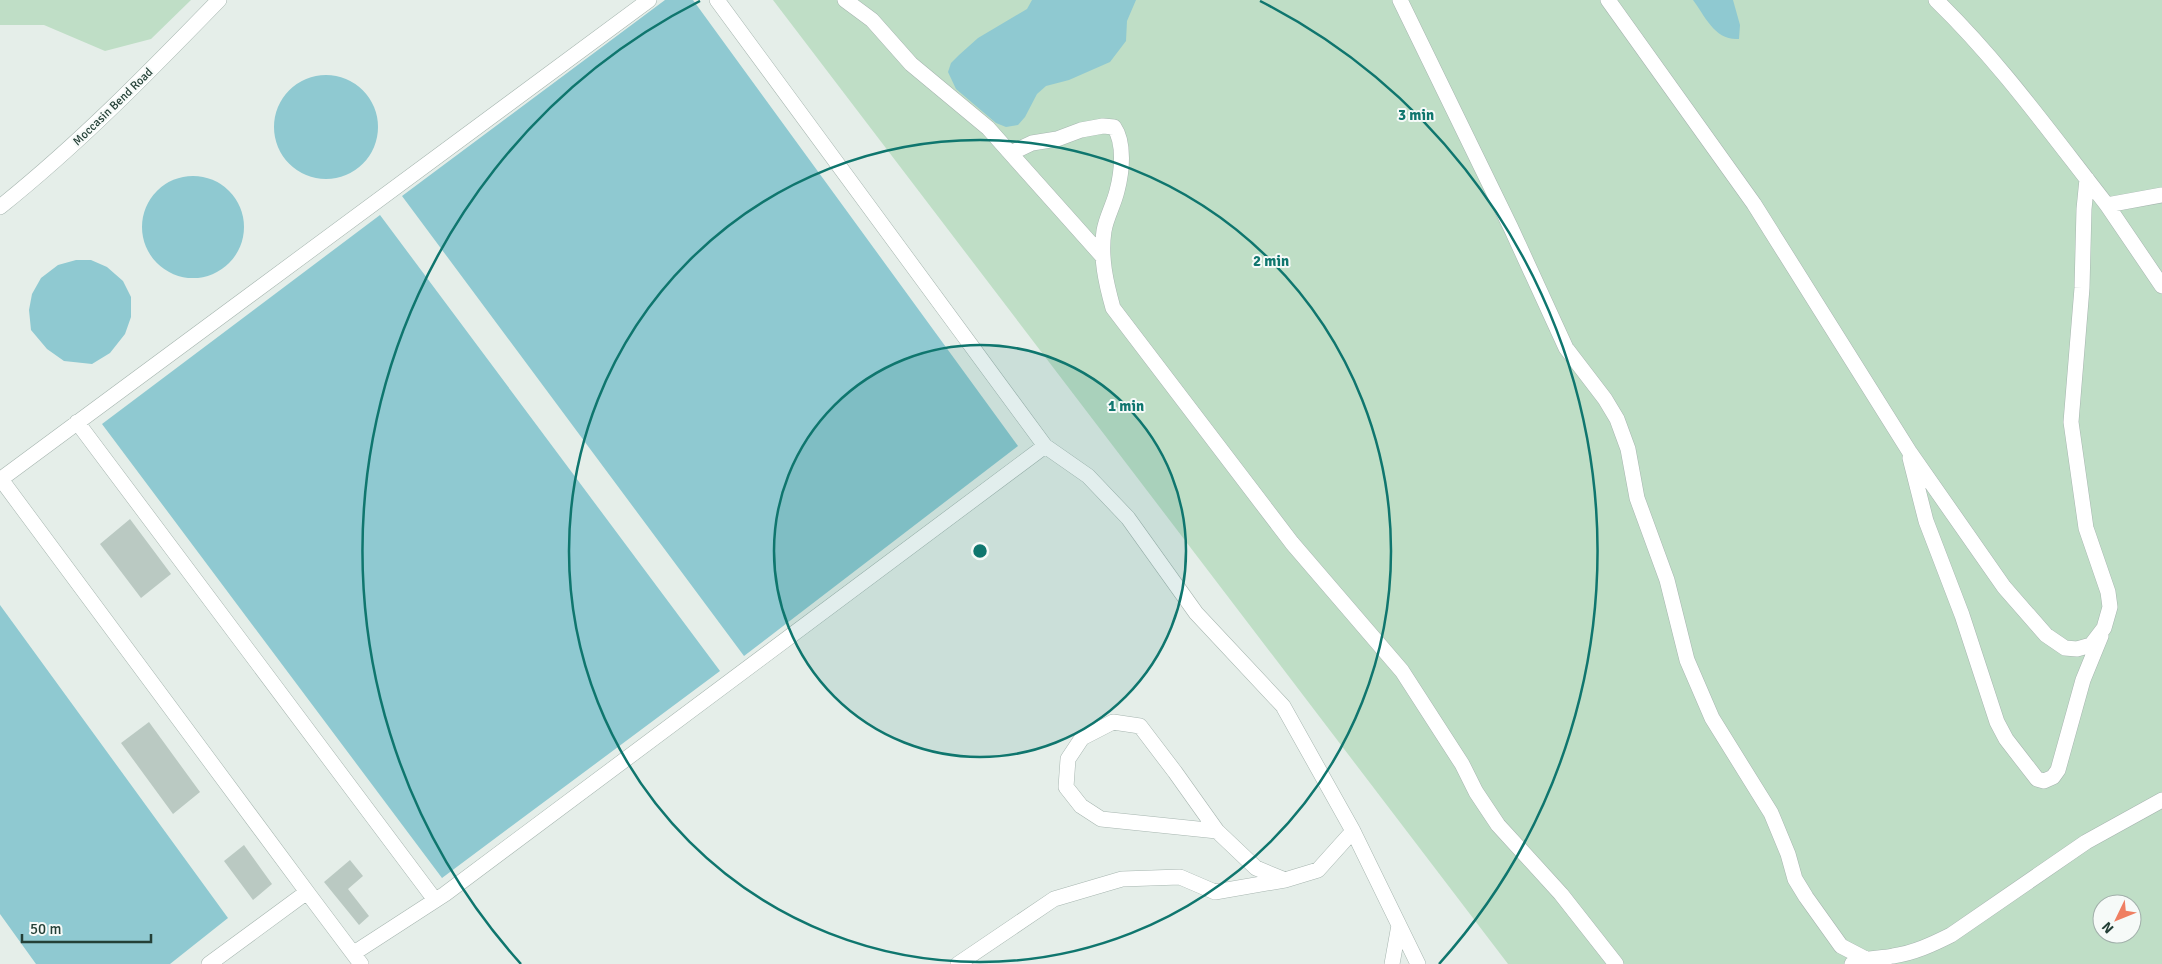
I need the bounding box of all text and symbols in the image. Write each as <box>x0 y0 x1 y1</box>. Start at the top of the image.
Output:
street label: Moccasin Bend Road <box>70 65 156 149</box>
text: 3 min <box>1398 106 1434 124</box>
text: 2 min <box>1253 252 1289 270</box>
text: 1 min <box>1108 397 1144 415</box>
centre of rings <box>971 542 989 560</box>
north arrow <box>2092 894 2142 944</box>
scale bar <box>22 912 151 944</box>
text: N <box>2098 918 2117 937</box>
text: 50 m <box>30 920 61 938</box>

